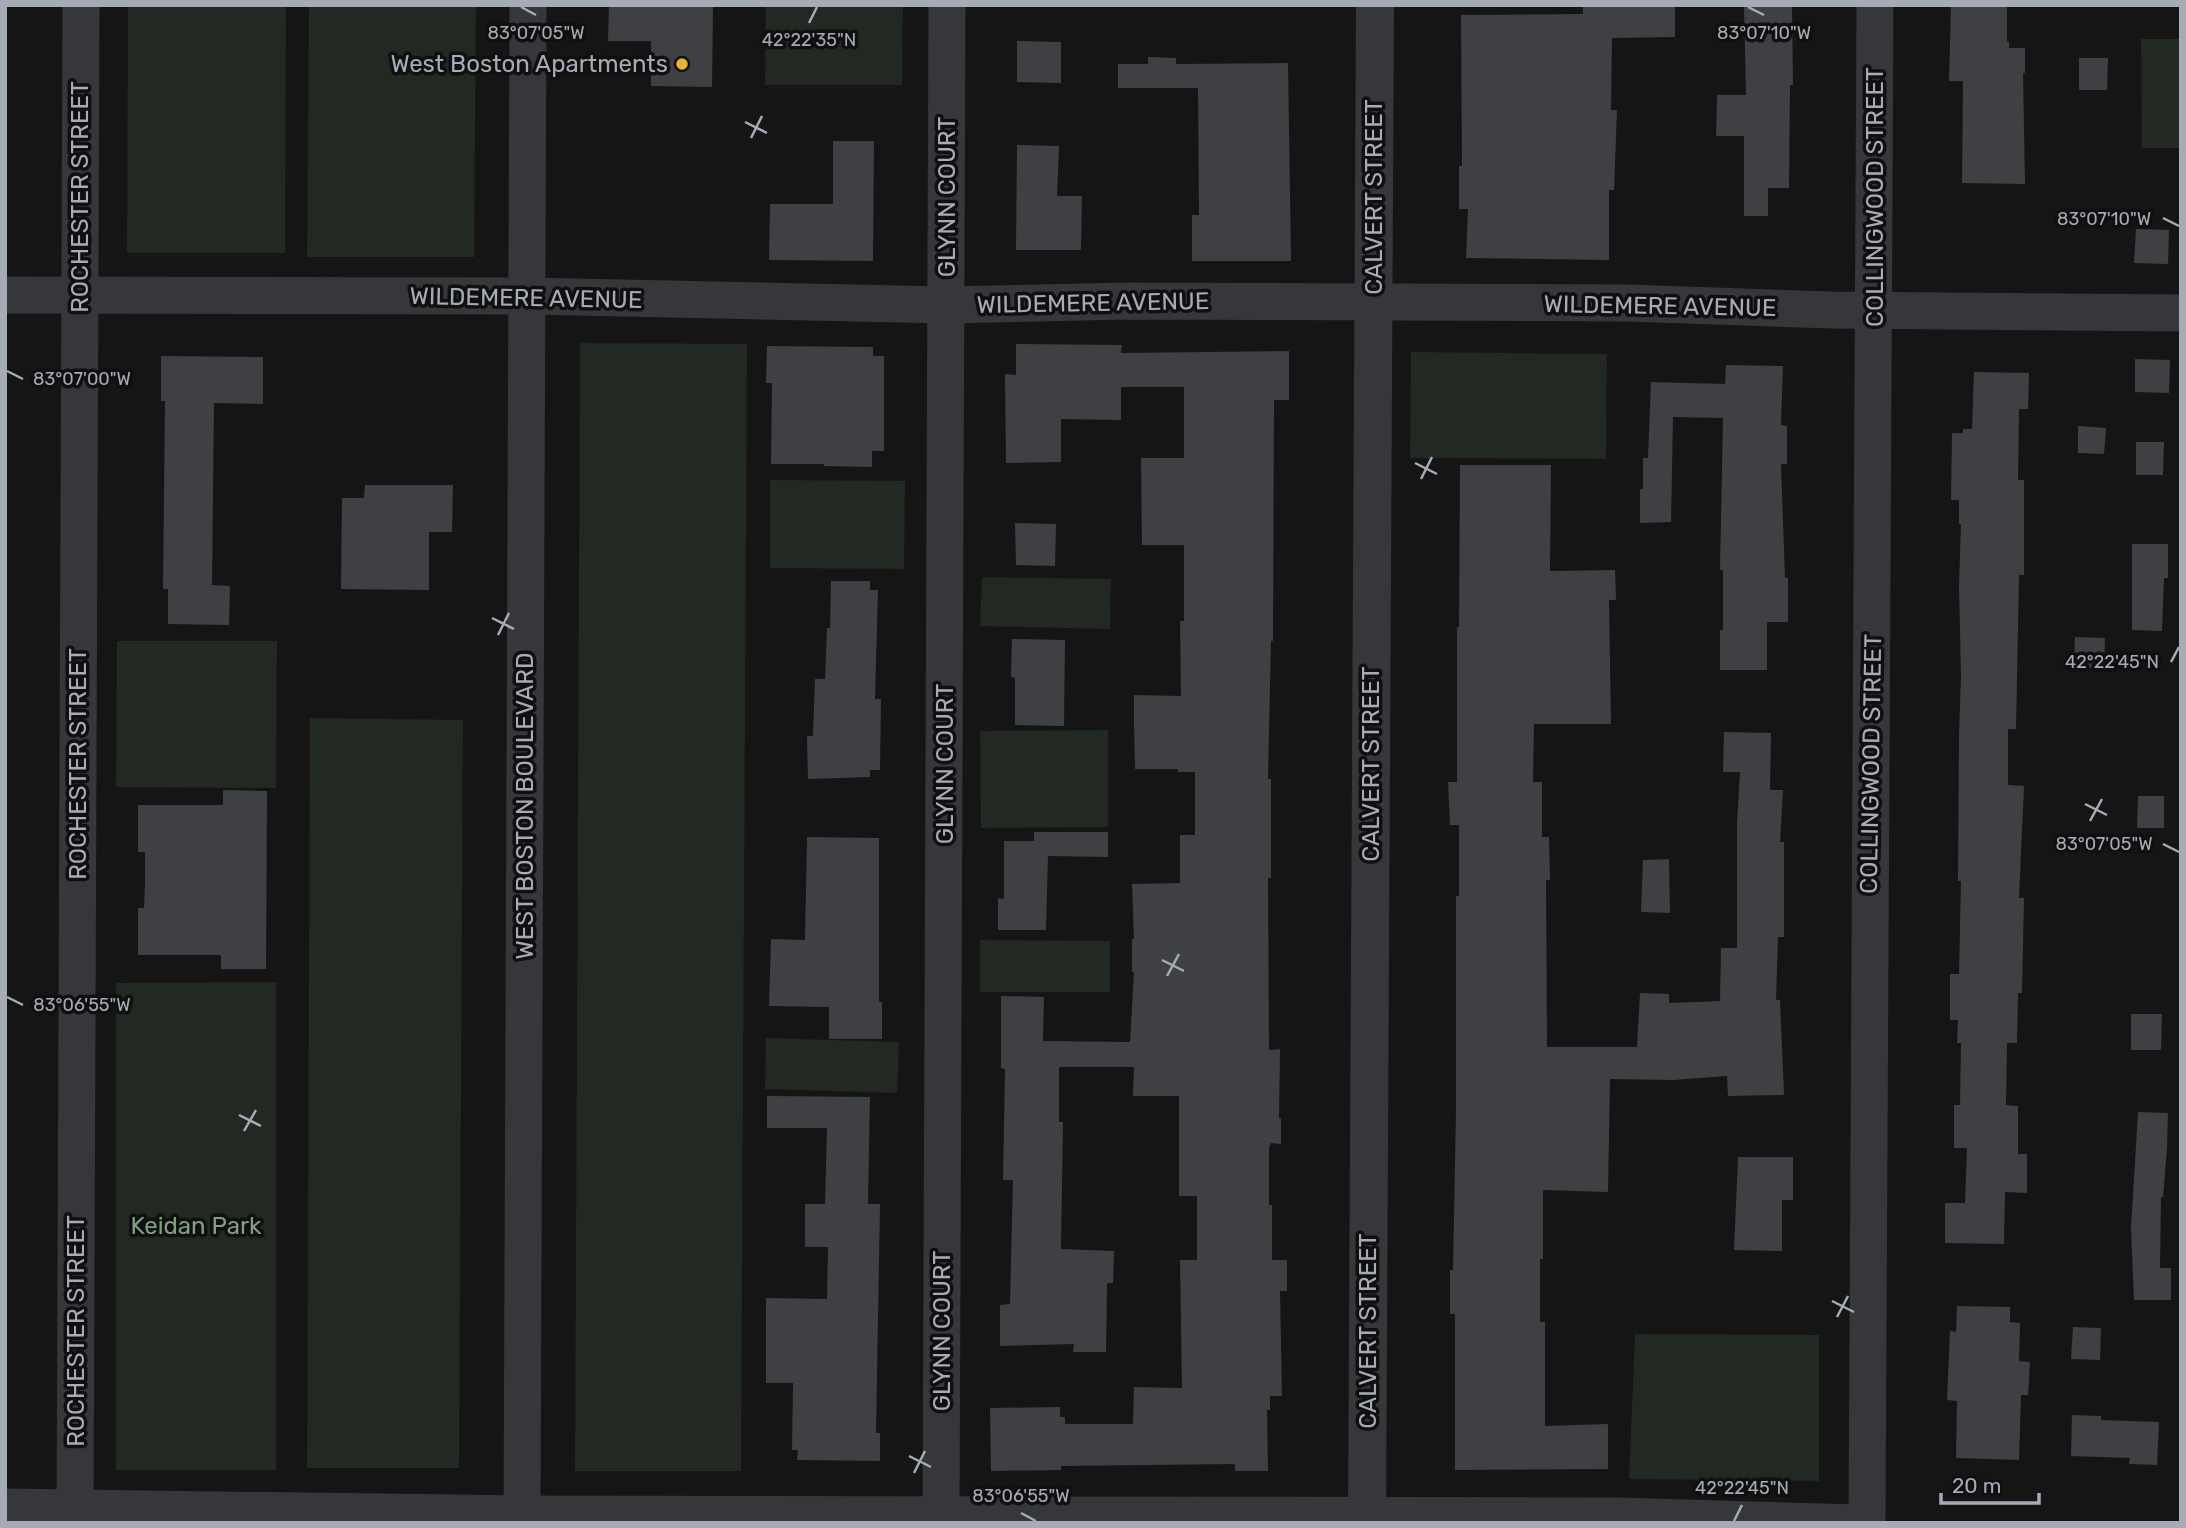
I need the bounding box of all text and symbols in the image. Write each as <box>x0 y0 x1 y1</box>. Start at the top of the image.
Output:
text: 83°07'05"W <box>487 22 585 44</box>
text: 83°07'10"W <box>1717 22 1811 44</box>
text: 42°22'35"N <box>762 29 856 51</box>
place label: West Boston Apartments <box>390 50 668 78</box>
marker: West Boston Apartments <box>674 56 690 72</box>
street label: COLLINGWOOD STREET <box>1861 67 1889 327</box>
street label: ROCHESTER STREET <box>66 81 94 313</box>
street label: CALVERT STREET <box>1360 99 1388 295</box>
street label: GLYNN COURT <box>933 117 961 277</box>
text: 83°07'10"W <box>2057 208 2151 230</box>
street label: WILDEMERE AVENUE <box>409 282 643 314</box>
street label: WILDEMERE AVENUE <box>976 287 1210 319</box>
street label: WILDEMERE AVENUE <box>1543 290 1777 322</box>
text: 83°07'00"W <box>33 368 131 390</box>
street label: COLLINGWOOD STREET <box>1855 634 1887 894</box>
street label: ROCHESTER STREET <box>64 648 92 880</box>
text: 42°22'45"N <box>2065 651 2159 673</box>
street label: WEST BOSTON BOULEVARD <box>511 653 539 959</box>
street label: CALVERT STREET <box>1357 666 1385 862</box>
street label: GLYNN COURT <box>931 684 959 844</box>
text: 83°07'05"W <box>2055 833 2153 855</box>
text: 83°06'55"W <box>33 994 131 1016</box>
park label: Keidan Park <box>131 1212 262 1240</box>
street label: ROCHESTER STREET <box>62 1215 90 1447</box>
street label: CALVERT STREET <box>1354 1233 1382 1429</box>
street label: GLYNN COURT <box>928 1251 956 1411</box>
scale bar <box>1941 1462 2039 1506</box>
text: 20 m <box>1952 1473 2001 1498</box>
text: 42°22'45"N <box>1695 1477 1789 1499</box>
text: 83°06'55"W <box>972 1485 1070 1507</box>

